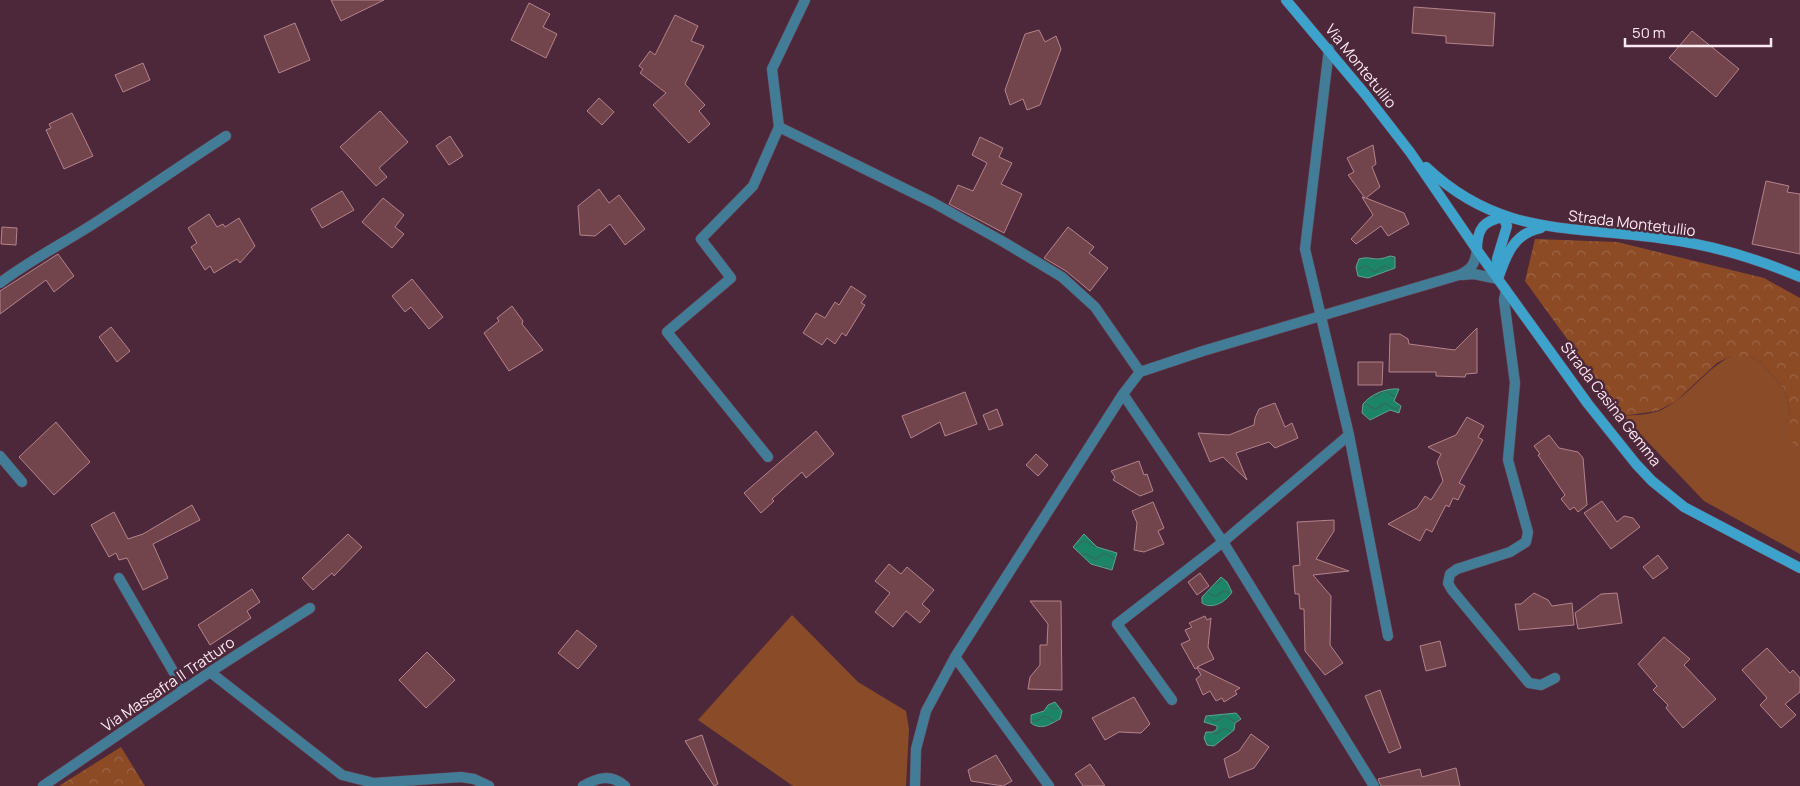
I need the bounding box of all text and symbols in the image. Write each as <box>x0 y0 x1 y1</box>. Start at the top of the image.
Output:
scale bar <box>1625 15 1771 47</box>
street label: Via Montetullio <box>1321 19 1402 113</box>
text: 50 m <box>1632 22 1666 43</box>
street label: Strada Montetullio <box>1567 205 1697 241</box>
street label: Strada Casina Gemma <box>1556 337 1666 471</box>
street label: Via Massafra II Tratturo <box>97 632 239 736</box>

